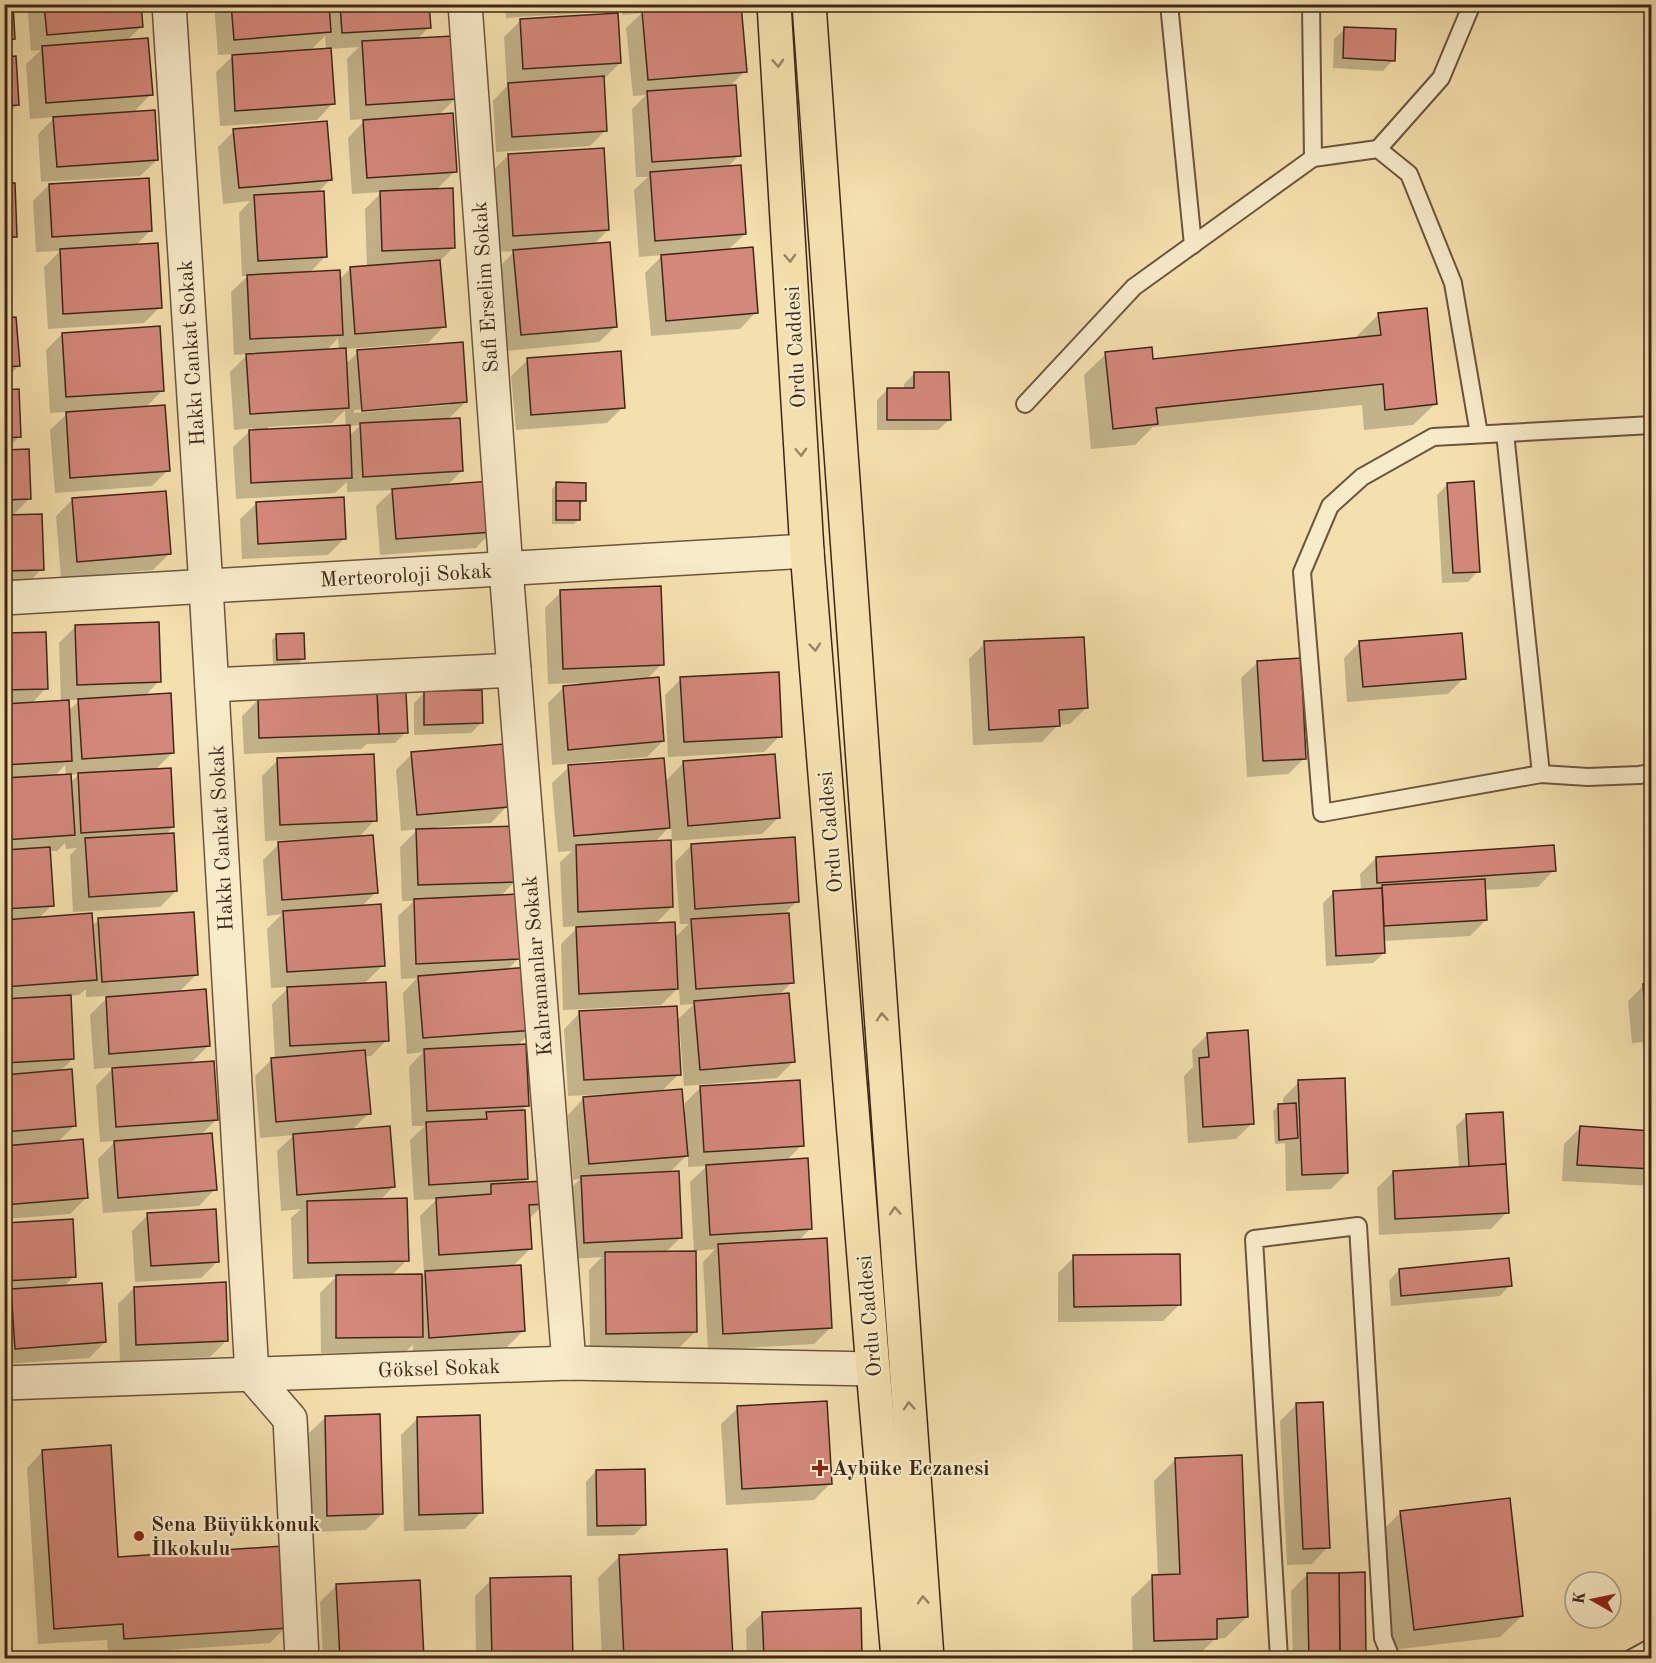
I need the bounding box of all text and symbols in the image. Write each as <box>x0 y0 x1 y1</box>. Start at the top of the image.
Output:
one-way arrow <box>771 58 784 67</box>
street label: Safi Erselim Sokak <box>470 200 503 373</box>
one-way arrow <box>783 253 796 262</box>
street label: Hakkı Cankat Sokak <box>176 259 209 447</box>
street label: Ordu Caddesi <box>783 285 810 408</box>
one-way arrow <box>794 448 807 457</box>
street label: Merteoroloji Sokak <box>319 561 493 591</box>
one-way arrow <box>808 642 821 651</box>
street label: Hakkı Cankat Sokak <box>207 744 238 931</box>
street label: Ordu Caddesi <box>816 770 847 894</box>
street label: Kahramanlar Sokak <box>520 875 557 1057</box>
one-way arrow <box>875 1012 888 1021</box>
one-way arrow <box>889 1207 902 1216</box>
street label: Ordu Caddesi <box>855 1254 886 1378</box>
street label: Göksel Sokak <box>378 1357 501 1382</box>
one-way arrow <box>903 1401 916 1410</box>
place label: Aybüke Eczanesi <box>832 1459 990 1480</box>
marker: Aybüke Eczanesi <box>813 1461 827 1475</box>
place label: Sena Büyükkonuk İlkokulu <box>151 1515 320 1560</box>
marker: Sena Büyükkonuk İlkokulu <box>132 1529 146 1543</box>
north arrow <box>1563 1570 1623 1630</box>
text: K <box>1571 1591 1589 1605</box>
one-way arrow <box>917 1596 930 1605</box>

